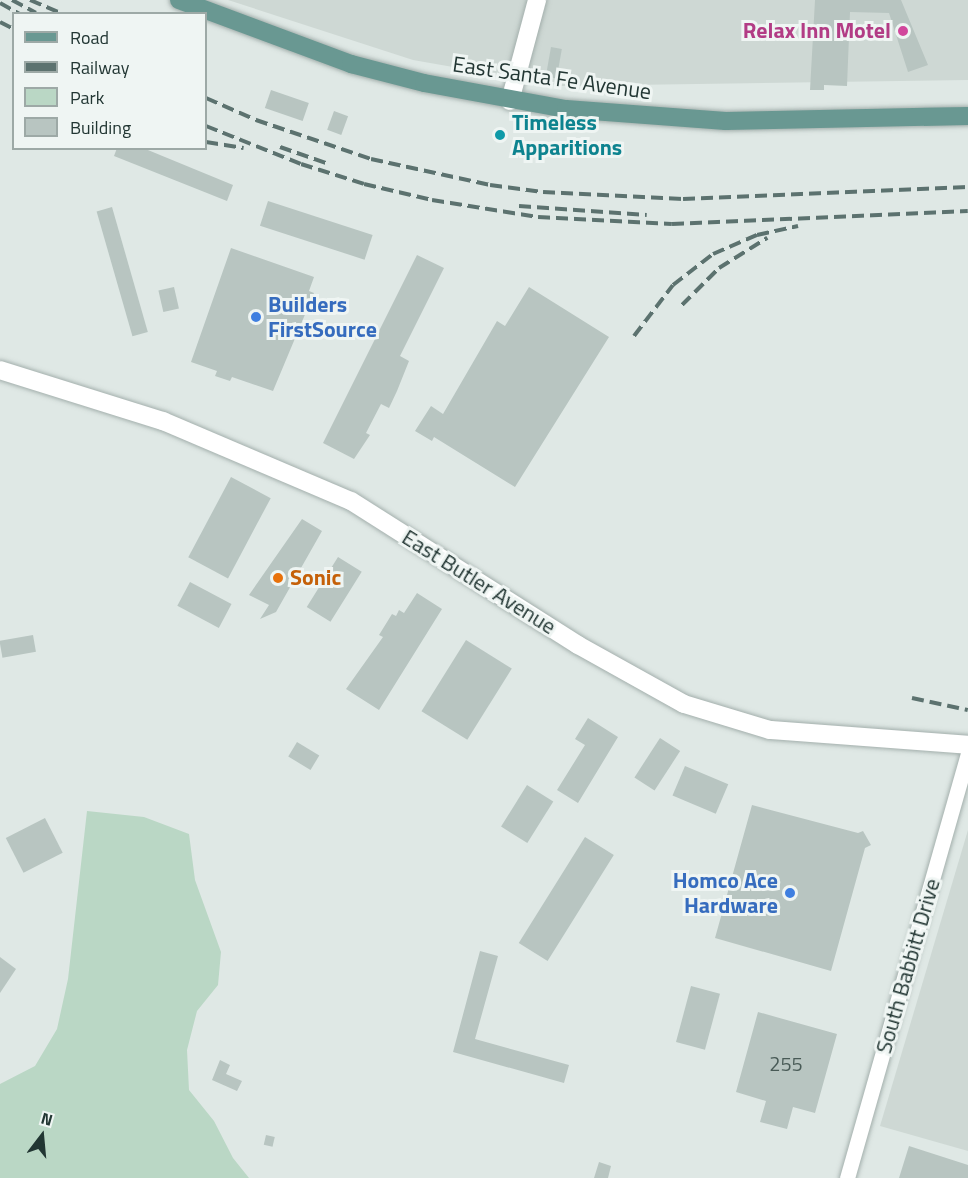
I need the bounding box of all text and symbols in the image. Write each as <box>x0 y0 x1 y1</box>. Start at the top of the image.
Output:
legend <box>12 12 207 150</box>
place label: Relax Inn Motel <box>743 18 891 44</box>
text: Road <box>70 24 109 51</box>
marker: Relax Inn Motel <box>896 24 910 38</box>
street label: East Santa Fe Avenue <box>451 51 653 105</box>
text: Railway <box>70 54 129 81</box>
text: Park <box>70 84 104 111</box>
place label: Timeless Apparitions <box>512 109 622 160</box>
text: Building <box>70 114 131 141</box>
marker: Timeless Apparitions <box>493 128 507 142</box>
place label: Builders FirstSource <box>268 291 377 342</box>
marker: Builders FirstSource <box>249 310 263 324</box>
street label: East Butler Avenue <box>397 524 561 640</box>
place label: Sonic <box>290 565 341 591</box>
marker: Sonic <box>271 571 285 585</box>
place label: Homco Ace Hardware <box>673 867 778 918</box>
street label: South Babbitt Drive <box>870 876 946 1056</box>
marker: Homco Ace Hardware <box>783 886 797 900</box>
house number: 255 <box>769 1051 803 1075</box>
north arrow <box>12 1106 72 1166</box>
text: N <box>38 1106 56 1132</box>

